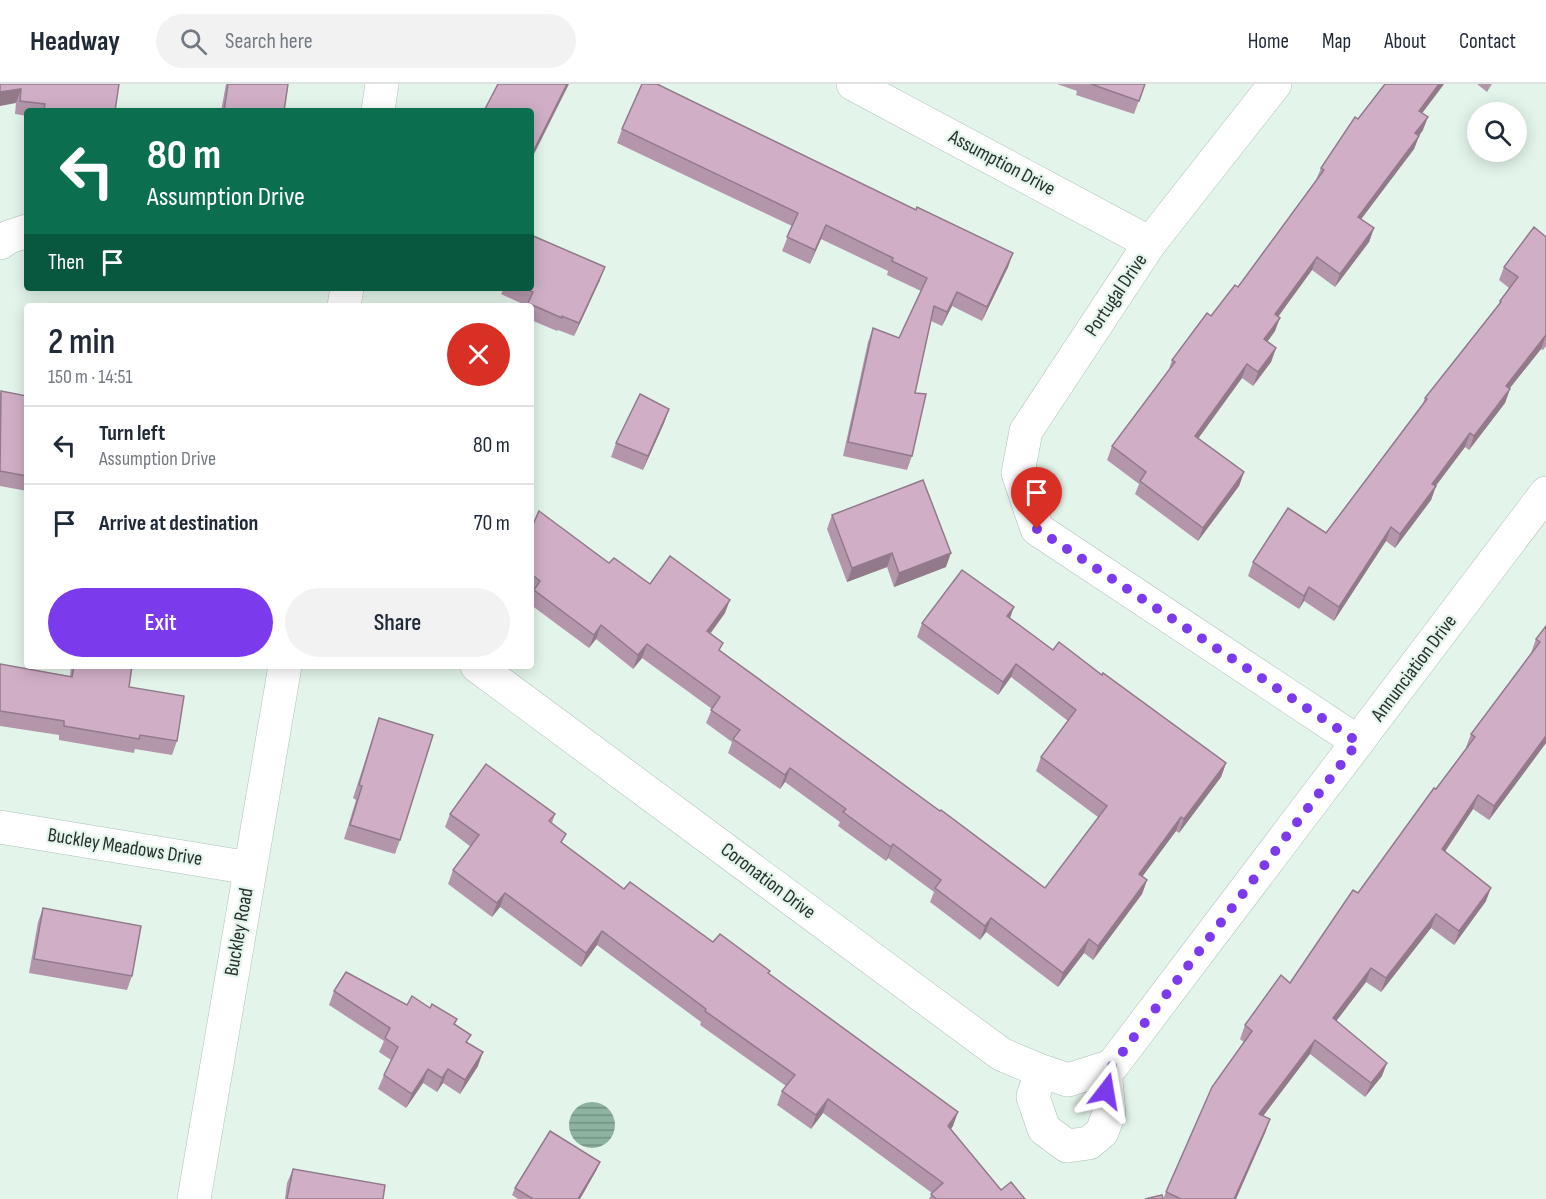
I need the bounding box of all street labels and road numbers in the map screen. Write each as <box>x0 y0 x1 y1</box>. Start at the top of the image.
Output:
street label: Assumption Drive <box>944 124 1059 201</box>
street label: Portugal Drive <box>1080 249 1152 341</box>
street label: Annunciation Drive <box>1366 610 1462 727</box>
street label: Buckley Meadows Drive <box>46 823 204 871</box>
street label: Coronation Drive <box>716 838 820 924</box>
street label: Buckley Road <box>219 886 259 978</box>

